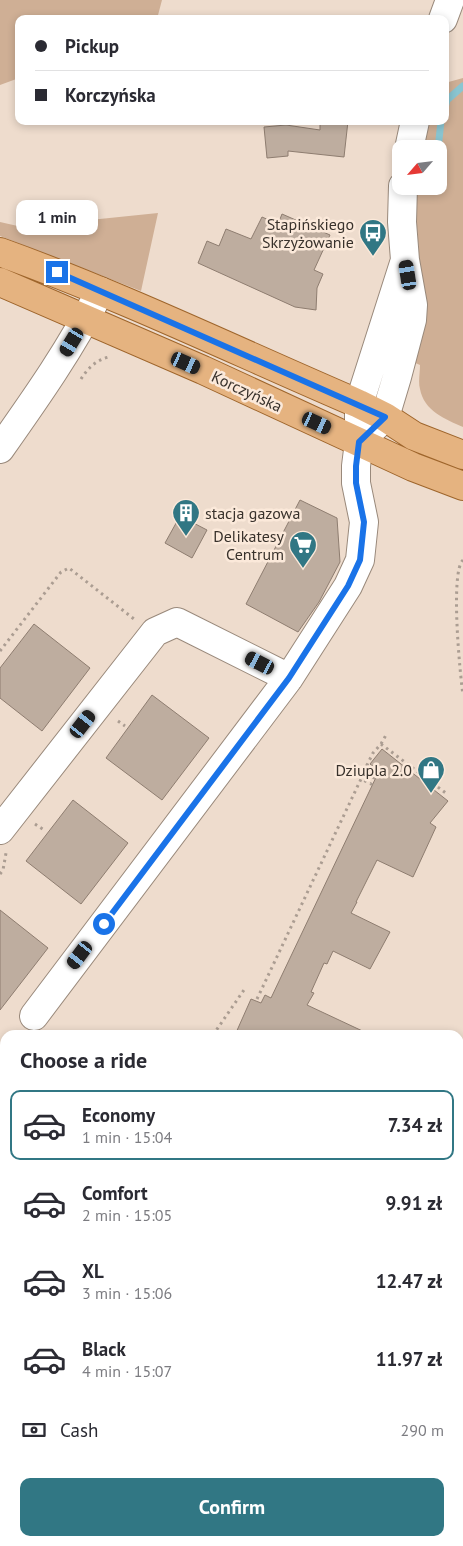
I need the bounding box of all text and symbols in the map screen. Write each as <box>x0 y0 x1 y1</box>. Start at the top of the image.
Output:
text: Pickup <box>65 34 119 58</box>
text: Korczyńska <box>65 83 156 107</box>
north arrow <box>392 140 448 195</box>
map controls <box>392 140 447 195</box>
callout: 1 min <box>16 200 98 234</box>
text: 1 min <box>37 207 77 227</box>
place label: Stapińskiego Skrzyżowanie <box>262 214 354 252</box>
bus stop icon: Stapińskiego Skrzyżowanie <box>358 218 388 257</box>
car <box>398 259 417 291</box>
route end <box>46 261 68 283</box>
car <box>57 325 86 359</box>
car <box>169 350 202 376</box>
street label: Korczyńska <box>209 366 285 416</box>
car <box>300 410 333 436</box>
building icon: stacja gazowa <box>171 498 201 537</box>
place label: stacja gazowa <box>205 503 300 523</box>
place label: Delikatesy Centrum <box>213 526 285 564</box>
supermarket icon: Delikatesy Centrum <box>288 530 318 569</box>
car <box>243 650 276 676</box>
car <box>67 708 98 740</box>
shop icon: Dziupla 2.0 <box>416 755 446 794</box>
place label: Dziupla 2.0 <box>335 760 412 780</box>
route start <box>93 913 115 935</box>
car <box>64 939 95 971</box>
text: Choose a ride <box>20 1046 147 1074</box>
icon: car <box>22 1103 67 1148</box>
text: Economy <box>82 1103 155 1127</box>
text: 7.34 zł <box>388 1113 442 1137</box>
text: 1 min · 15:04 <box>82 1127 172 1147</box>
icon: car <box>22 1181 67 1226</box>
text: Comfort <box>82 1181 148 1205</box>
text: 9.91 zł <box>385 1191 442 1215</box>
text: 2 min · 15:05 <box>82 1205 172 1225</box>
icon: car <box>22 1259 67 1304</box>
text: XL <box>82 1259 104 1283</box>
text: 12.47 zł <box>376 1269 442 1293</box>
text: 3 min · 15:06 <box>82 1283 172 1303</box>
icon: car <box>22 1337 67 1382</box>
text: Black <box>82 1337 126 1361</box>
text: 11.97 zł <box>376 1347 442 1371</box>
text: 4 min · 15:07 <box>82 1361 172 1381</box>
icon: cash <box>20 1416 48 1444</box>
text: Cash <box>60 1418 98 1442</box>
text: 290 m <box>401 1420 444 1440</box>
button: Confirm <box>20 1478 444 1536</box>

